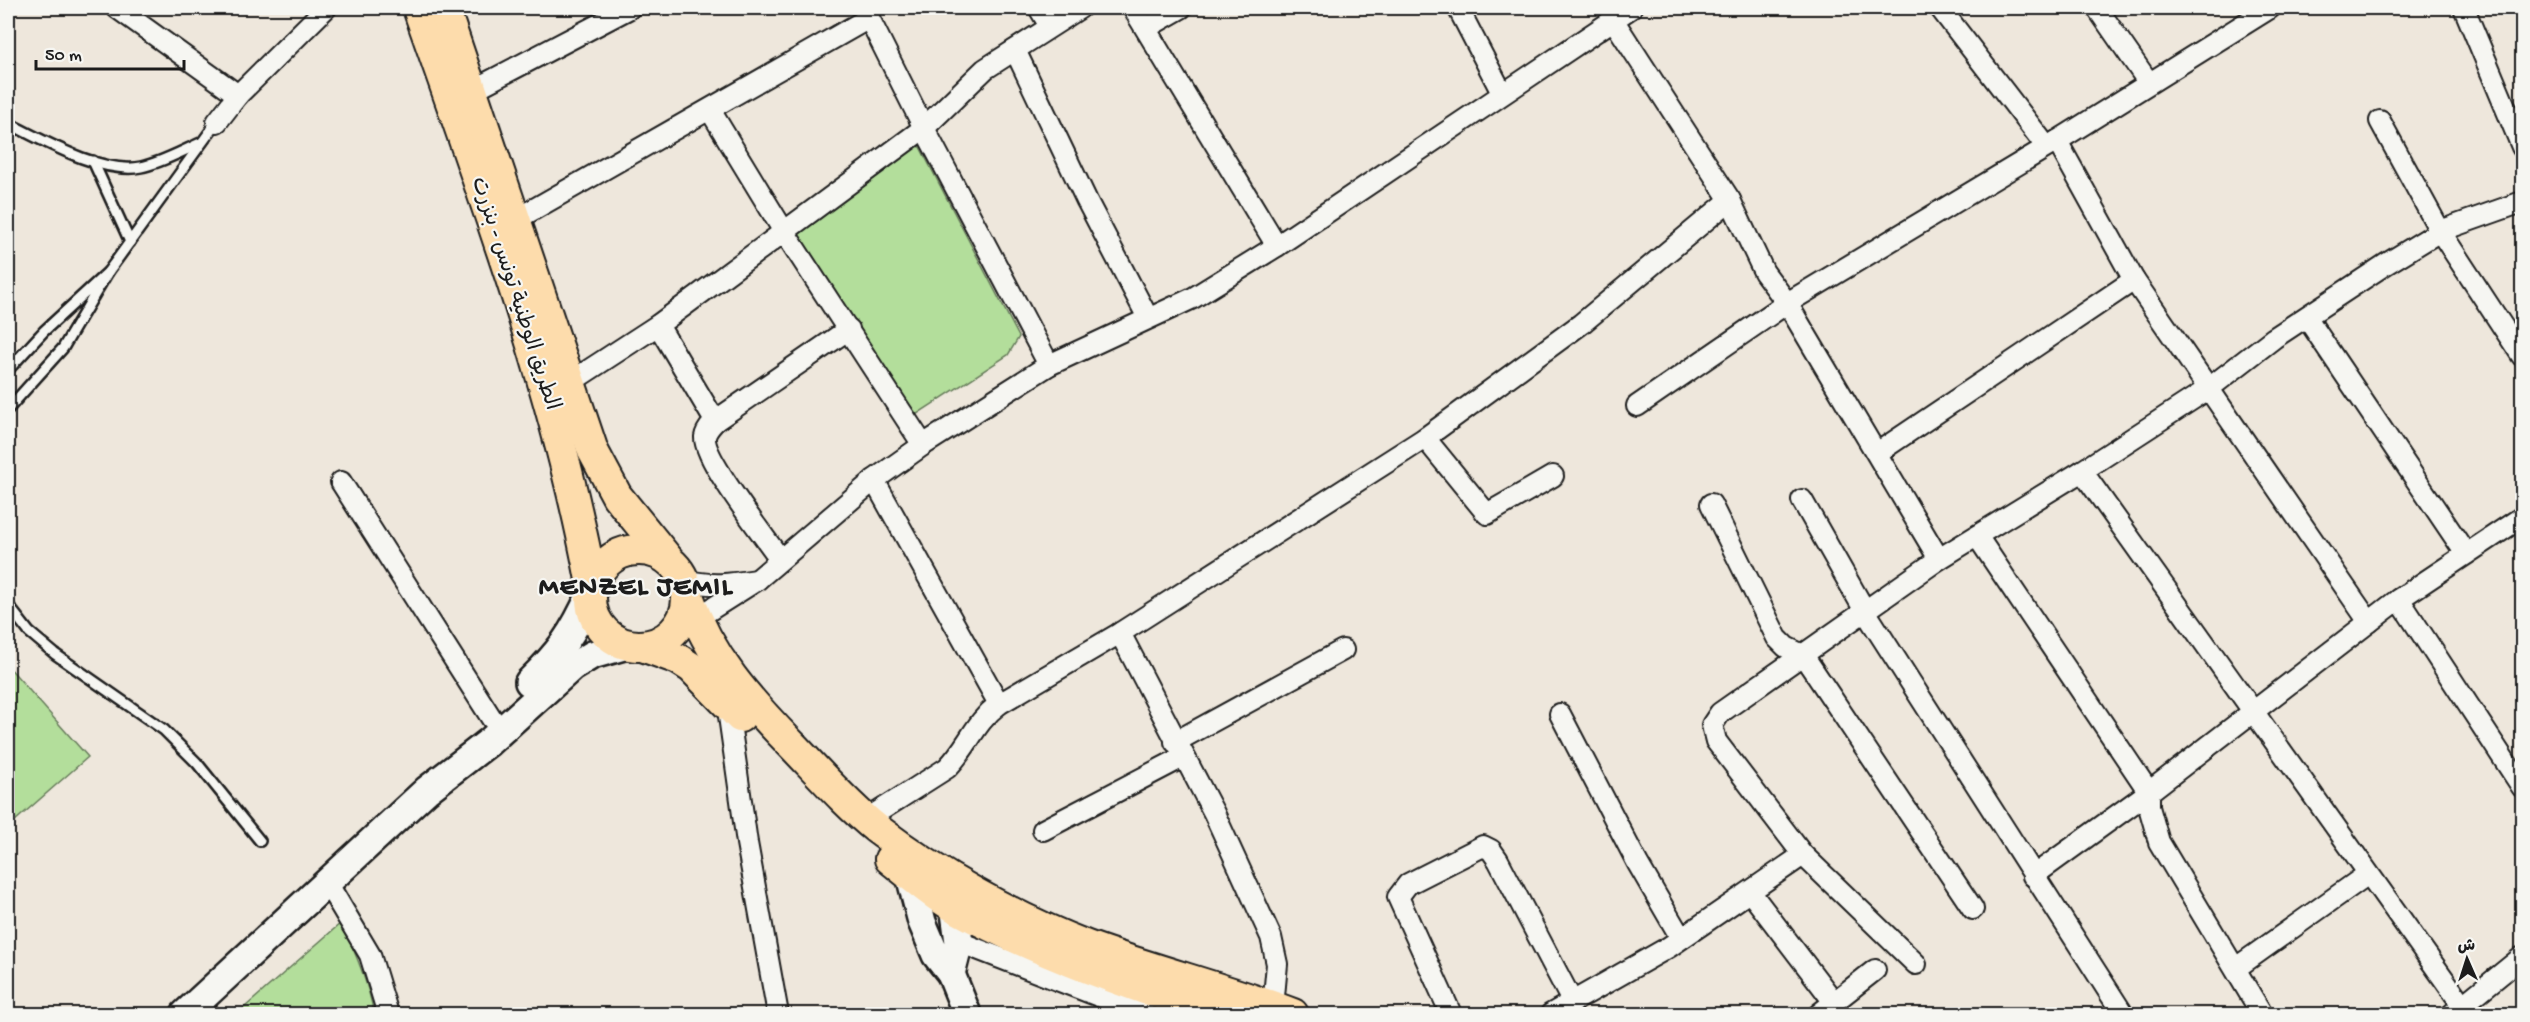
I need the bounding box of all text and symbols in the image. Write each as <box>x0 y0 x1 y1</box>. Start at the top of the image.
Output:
scale bar <box>36 33 184 71</box>
text: 50 m <box>45 46 82 67</box>
street label: الطريق الوطنية تونس - بنزرت <box>464 174 564 414</box>
district label: MENZEL JEMIL <box>539 572 733 605</box>
north arrow <box>2437 929 2497 989</box>
text: ش <box>2457 938 2476 957</box>

